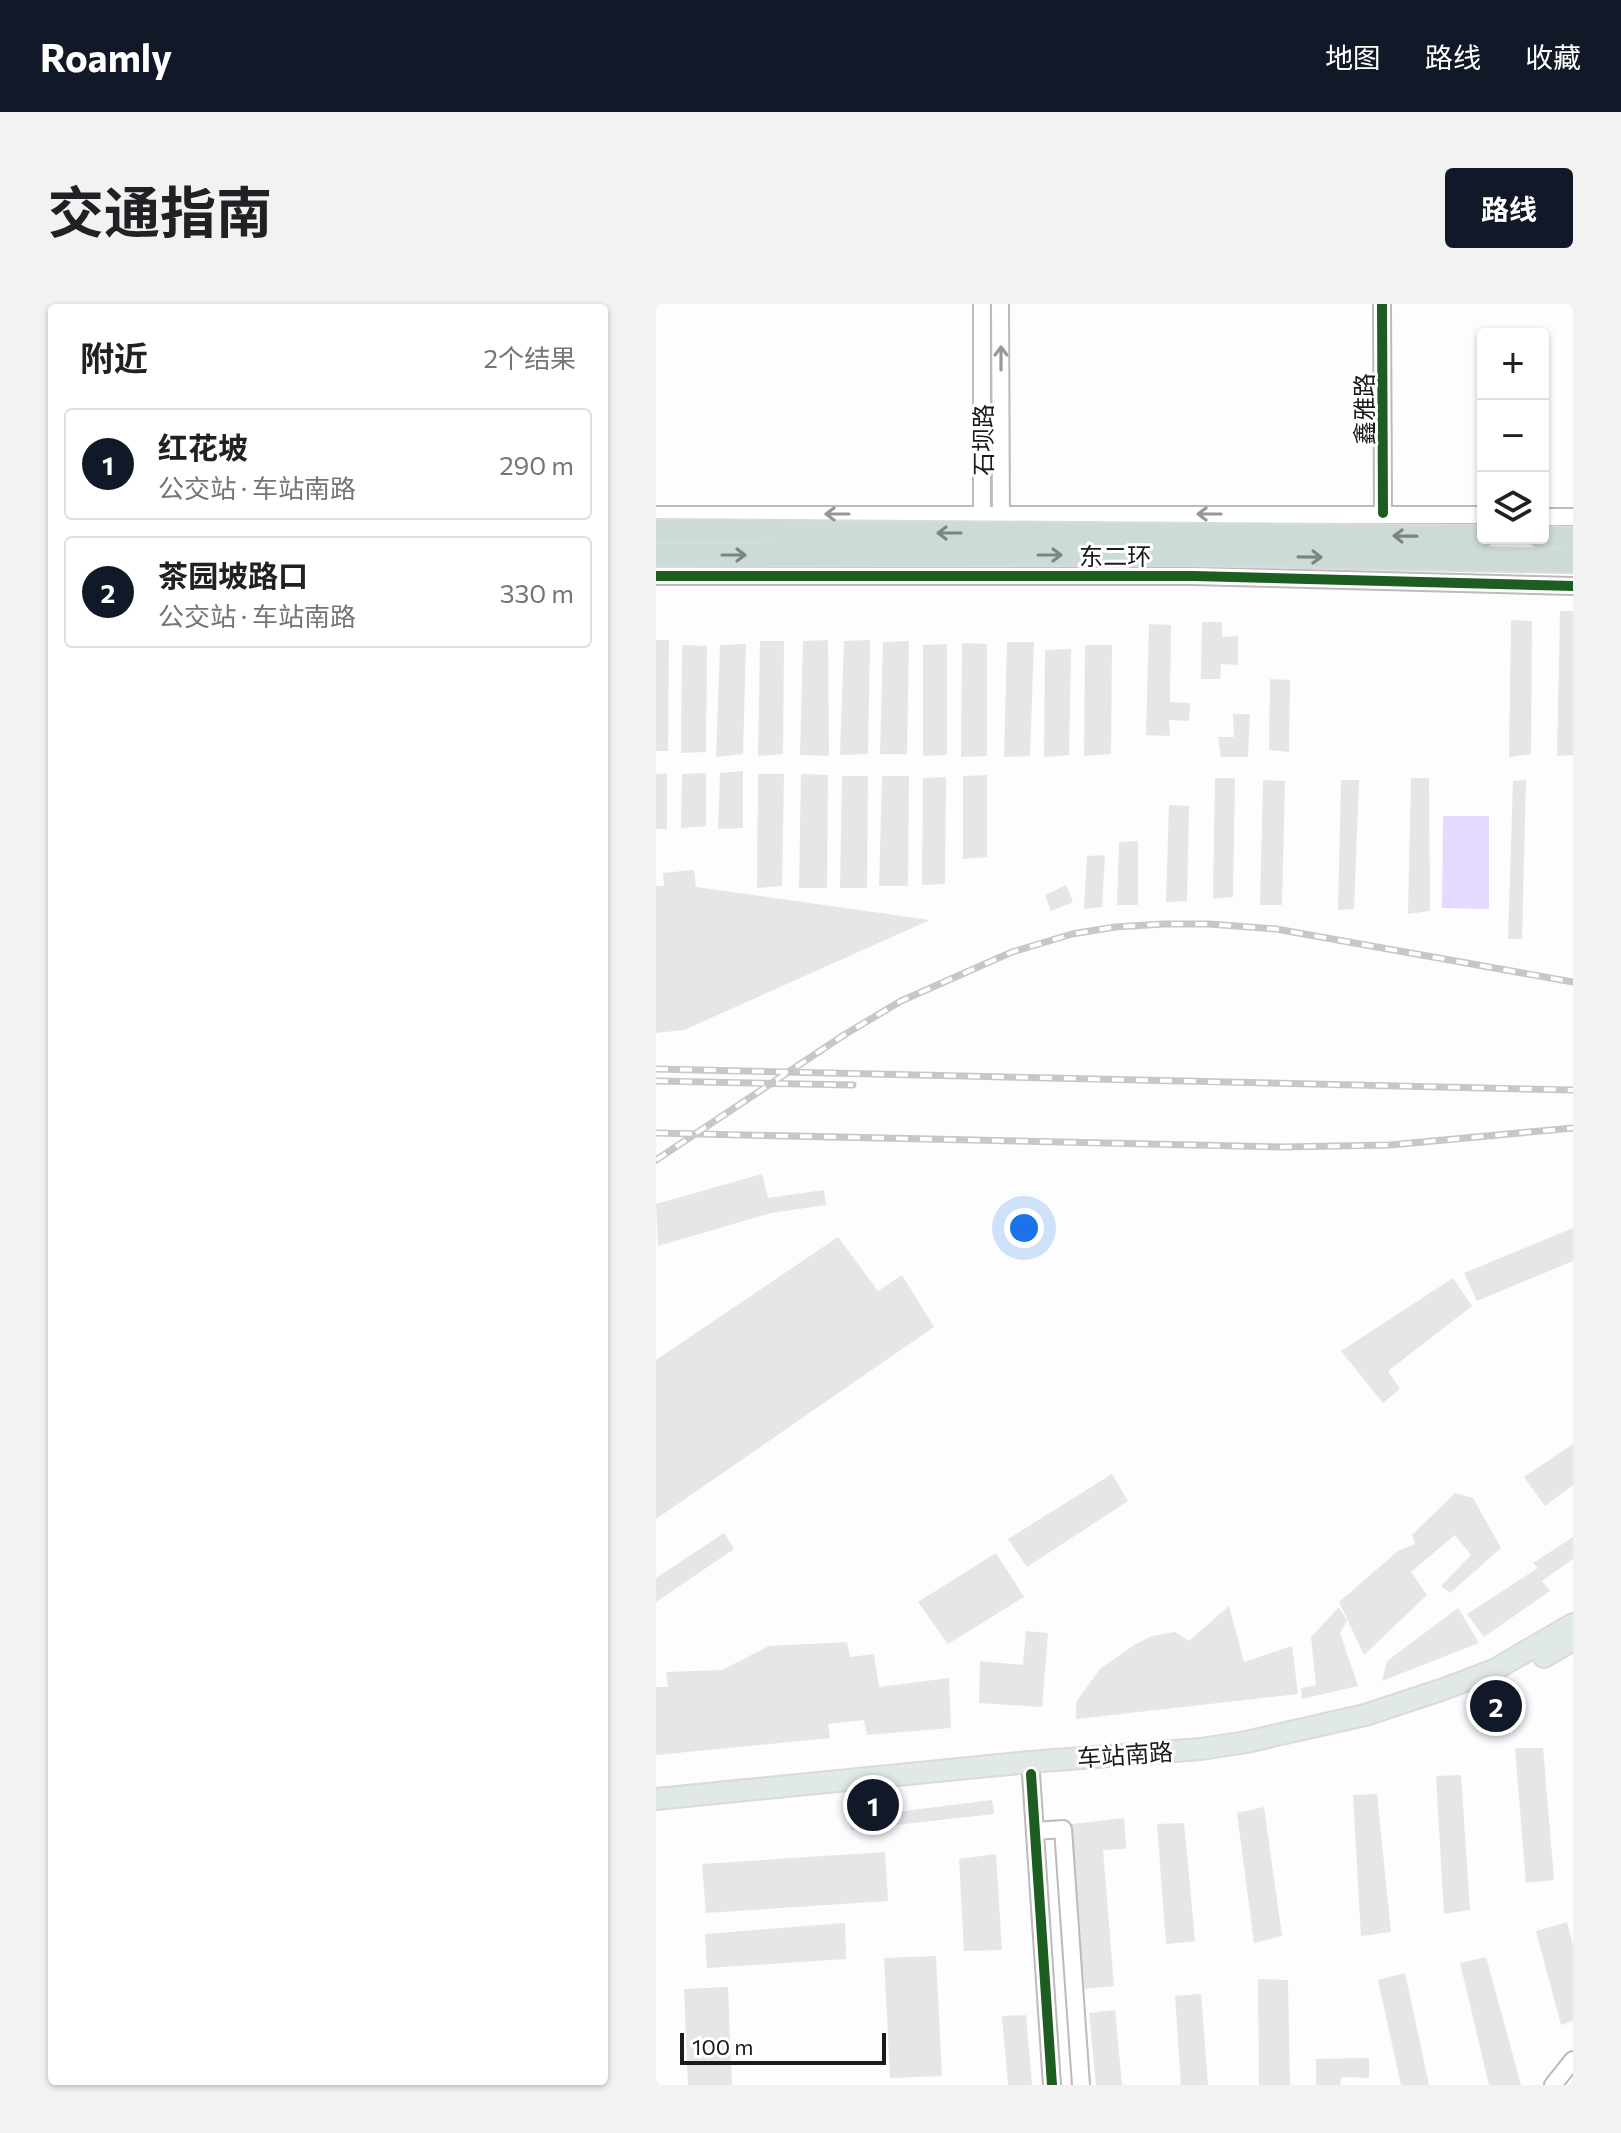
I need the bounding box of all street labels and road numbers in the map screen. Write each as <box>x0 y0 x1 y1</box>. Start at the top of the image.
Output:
street label: 鑫雅路 <box>1349 373 1378 445</box>
street label: 石坝路 <box>968 404 997 476</box>
street label: 东二环 <box>1079 541 1151 570</box>
street label: 车站南路 <box>1076 1736 1174 1772</box>

